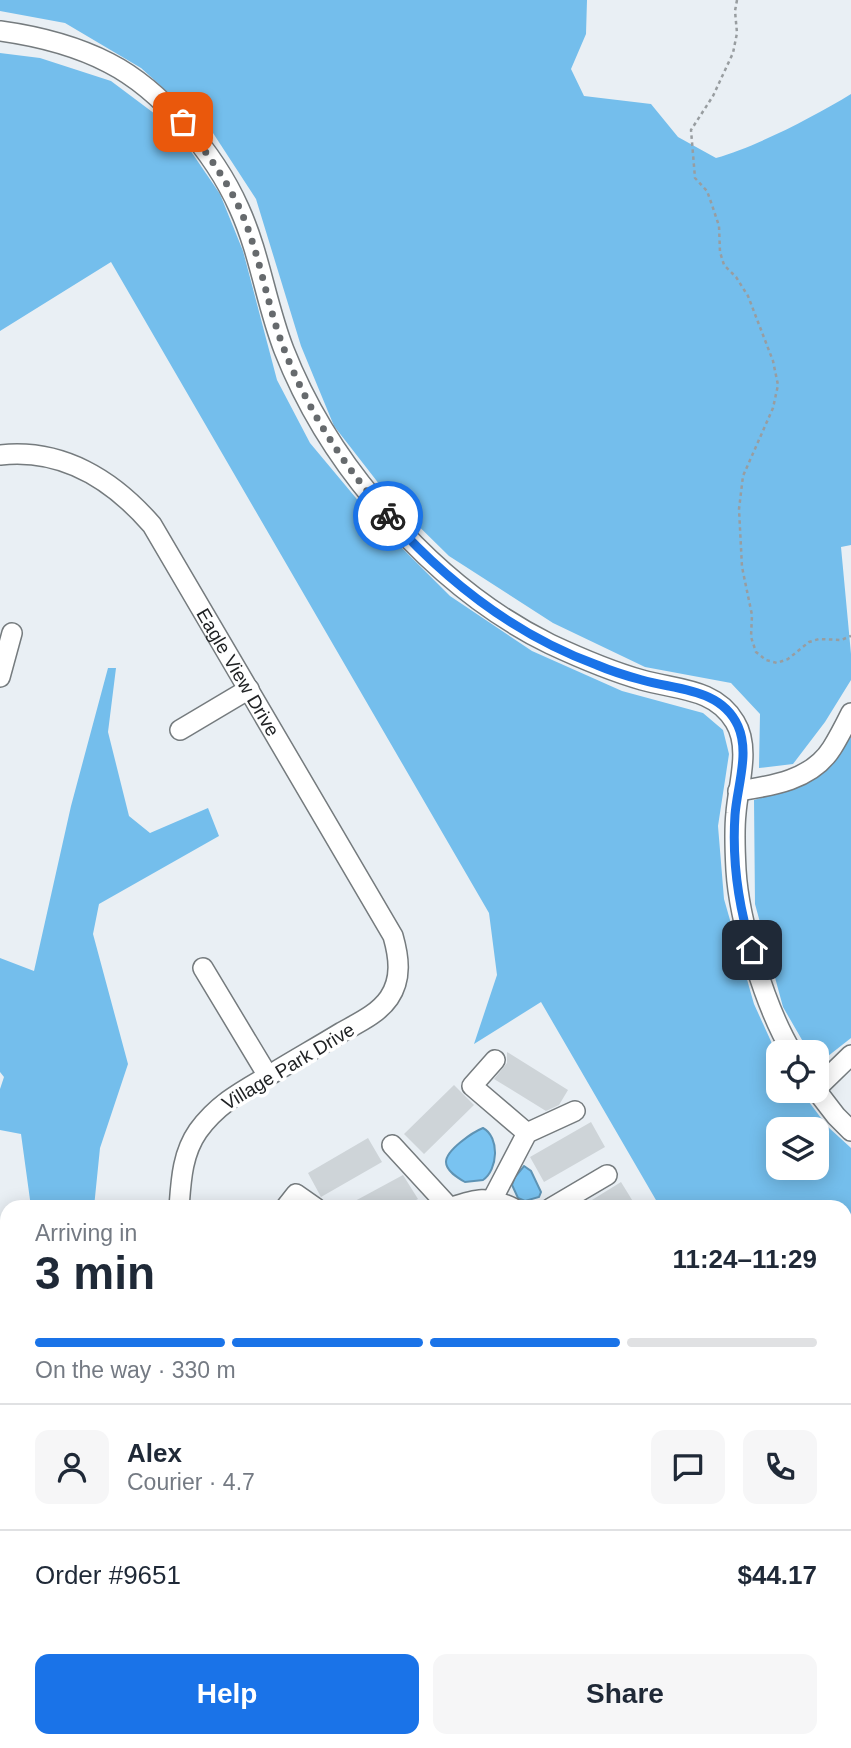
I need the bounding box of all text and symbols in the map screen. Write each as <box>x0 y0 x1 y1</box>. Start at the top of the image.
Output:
pin <box>153 92 213 152</box>
icon: bag <box>164 103 202 141</box>
courier <box>353 481 423 551</box>
icon: bike <box>369 497 407 535</box>
street label: Eagle View Drive <box>192 605 283 740</box>
pin <box>722 920 782 980</box>
icon: home <box>733 931 771 969</box>
street label: Village Park Drive <box>218 1019 358 1114</box>
map controls <box>766 1040 829 1180</box>
button: locate <box>766 1040 829 1103</box>
button: layers <box>766 1117 829 1180</box>
text: Arriving in <box>35 1220 137 1246</box>
text: 11:24–11:29 <box>672 1244 817 1274</box>
text: 3 min <box>35 1247 155 1299</box>
text: On the way · 330 m <box>35 1357 236 1383</box>
button: person <box>35 1430 109 1504</box>
button: chat <box>651 1430 725 1504</box>
button: phone <box>743 1430 817 1504</box>
text: Alex <box>127 1438 182 1468</box>
text: Courier · 4.7 <box>127 1469 255 1495</box>
text: Order #9651 <box>35 1560 181 1590</box>
text: $44.17 <box>737 1560 817 1590</box>
button: Help <box>35 1654 419 1734</box>
button: Share <box>433 1654 817 1734</box>

